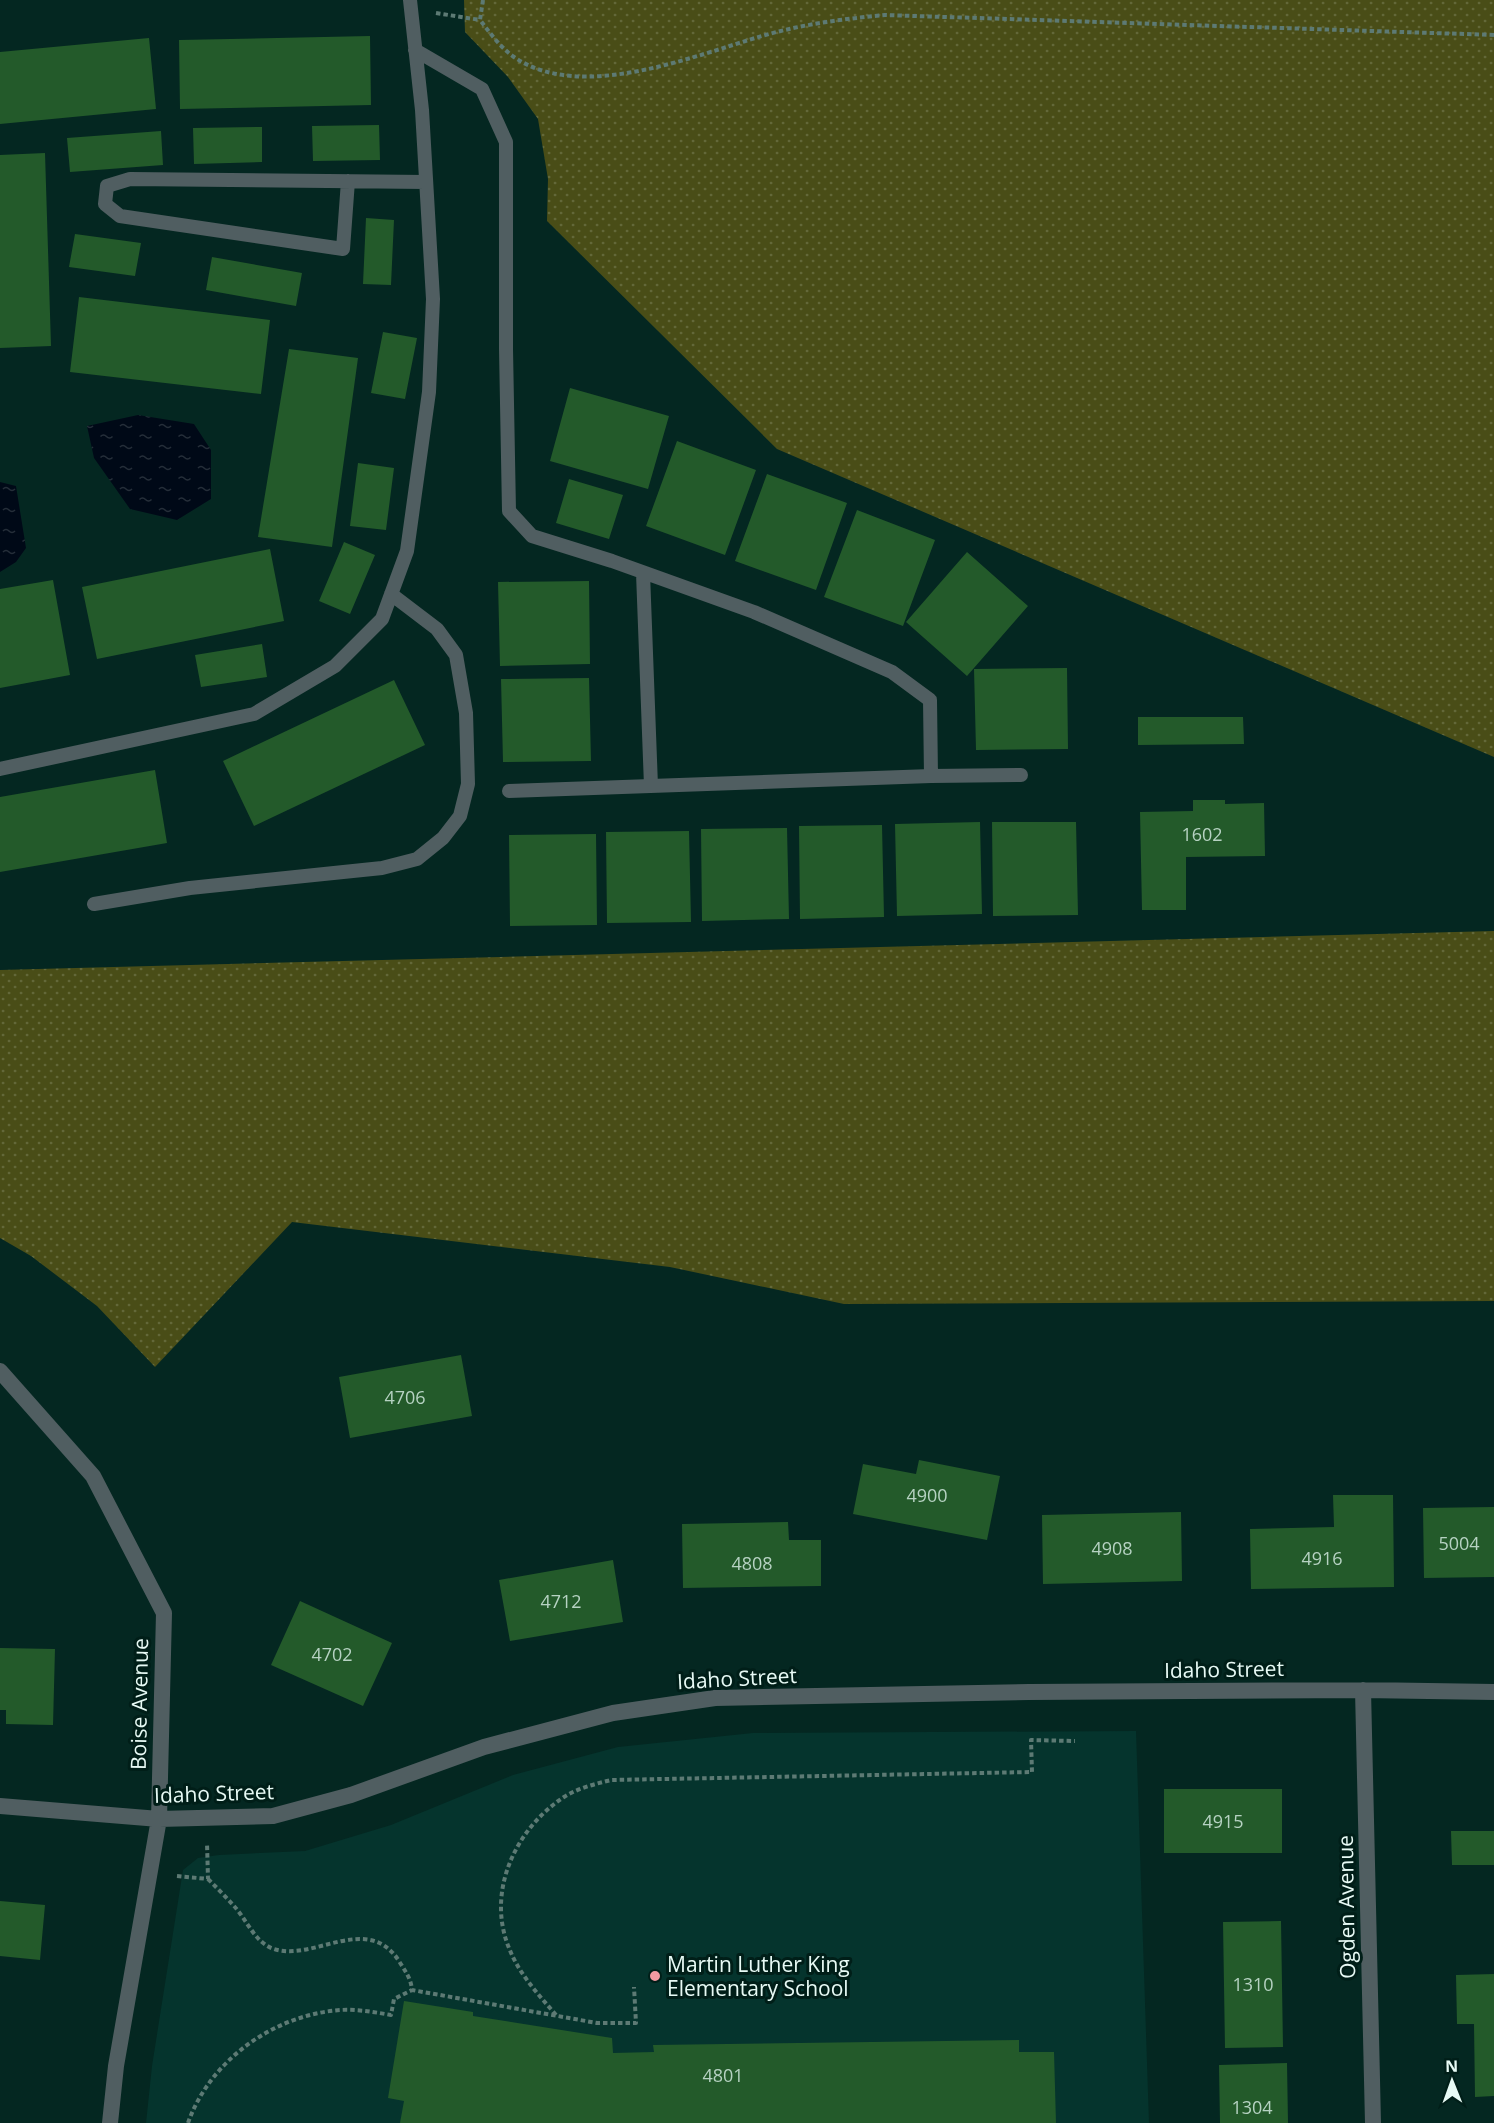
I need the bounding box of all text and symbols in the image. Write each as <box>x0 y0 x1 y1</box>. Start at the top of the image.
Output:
house number: 1602 <box>1181 822 1223 846</box>
house number: 4706 <box>384 1385 426 1409</box>
house number: 4900 <box>906 1483 948 1507</box>
house number: 5004 <box>1438 1531 1480 1555</box>
house number: 4908 <box>1091 1536 1133 1560</box>
house number: 4916 <box>1301 1546 1343 1570</box>
house number: 4808 <box>731 1551 773 1575</box>
house number: 4712 <box>540 1589 582 1613</box>
street label: Boise Avenue <box>124 1638 154 1770</box>
house number: 4702 <box>311 1642 353 1666</box>
street label: Idaho Street <box>1164 1654 1284 1684</box>
street label: Idaho Street <box>676 1661 798 1695</box>
street label: Idaho Street <box>154 1777 274 1809</box>
house number: 4915 <box>1202 1809 1244 1833</box>
street label: Ogden Avenue <box>1331 1835 1361 1979</box>
place label: Martin Luther King Elementary School <box>667 1950 850 2002</box>
marker: Martin Luther King Elementary School <box>648 1969 662 1983</box>
house number: 1310 <box>1232 1972 1274 1996</box>
north arrow <box>1422 2051 1482 2111</box>
text: N <box>1445 2055 1458 2077</box>
house number: 4801 <box>702 2063 744 2087</box>
house number: 1304 <box>1231 2095 1273 2119</box>

